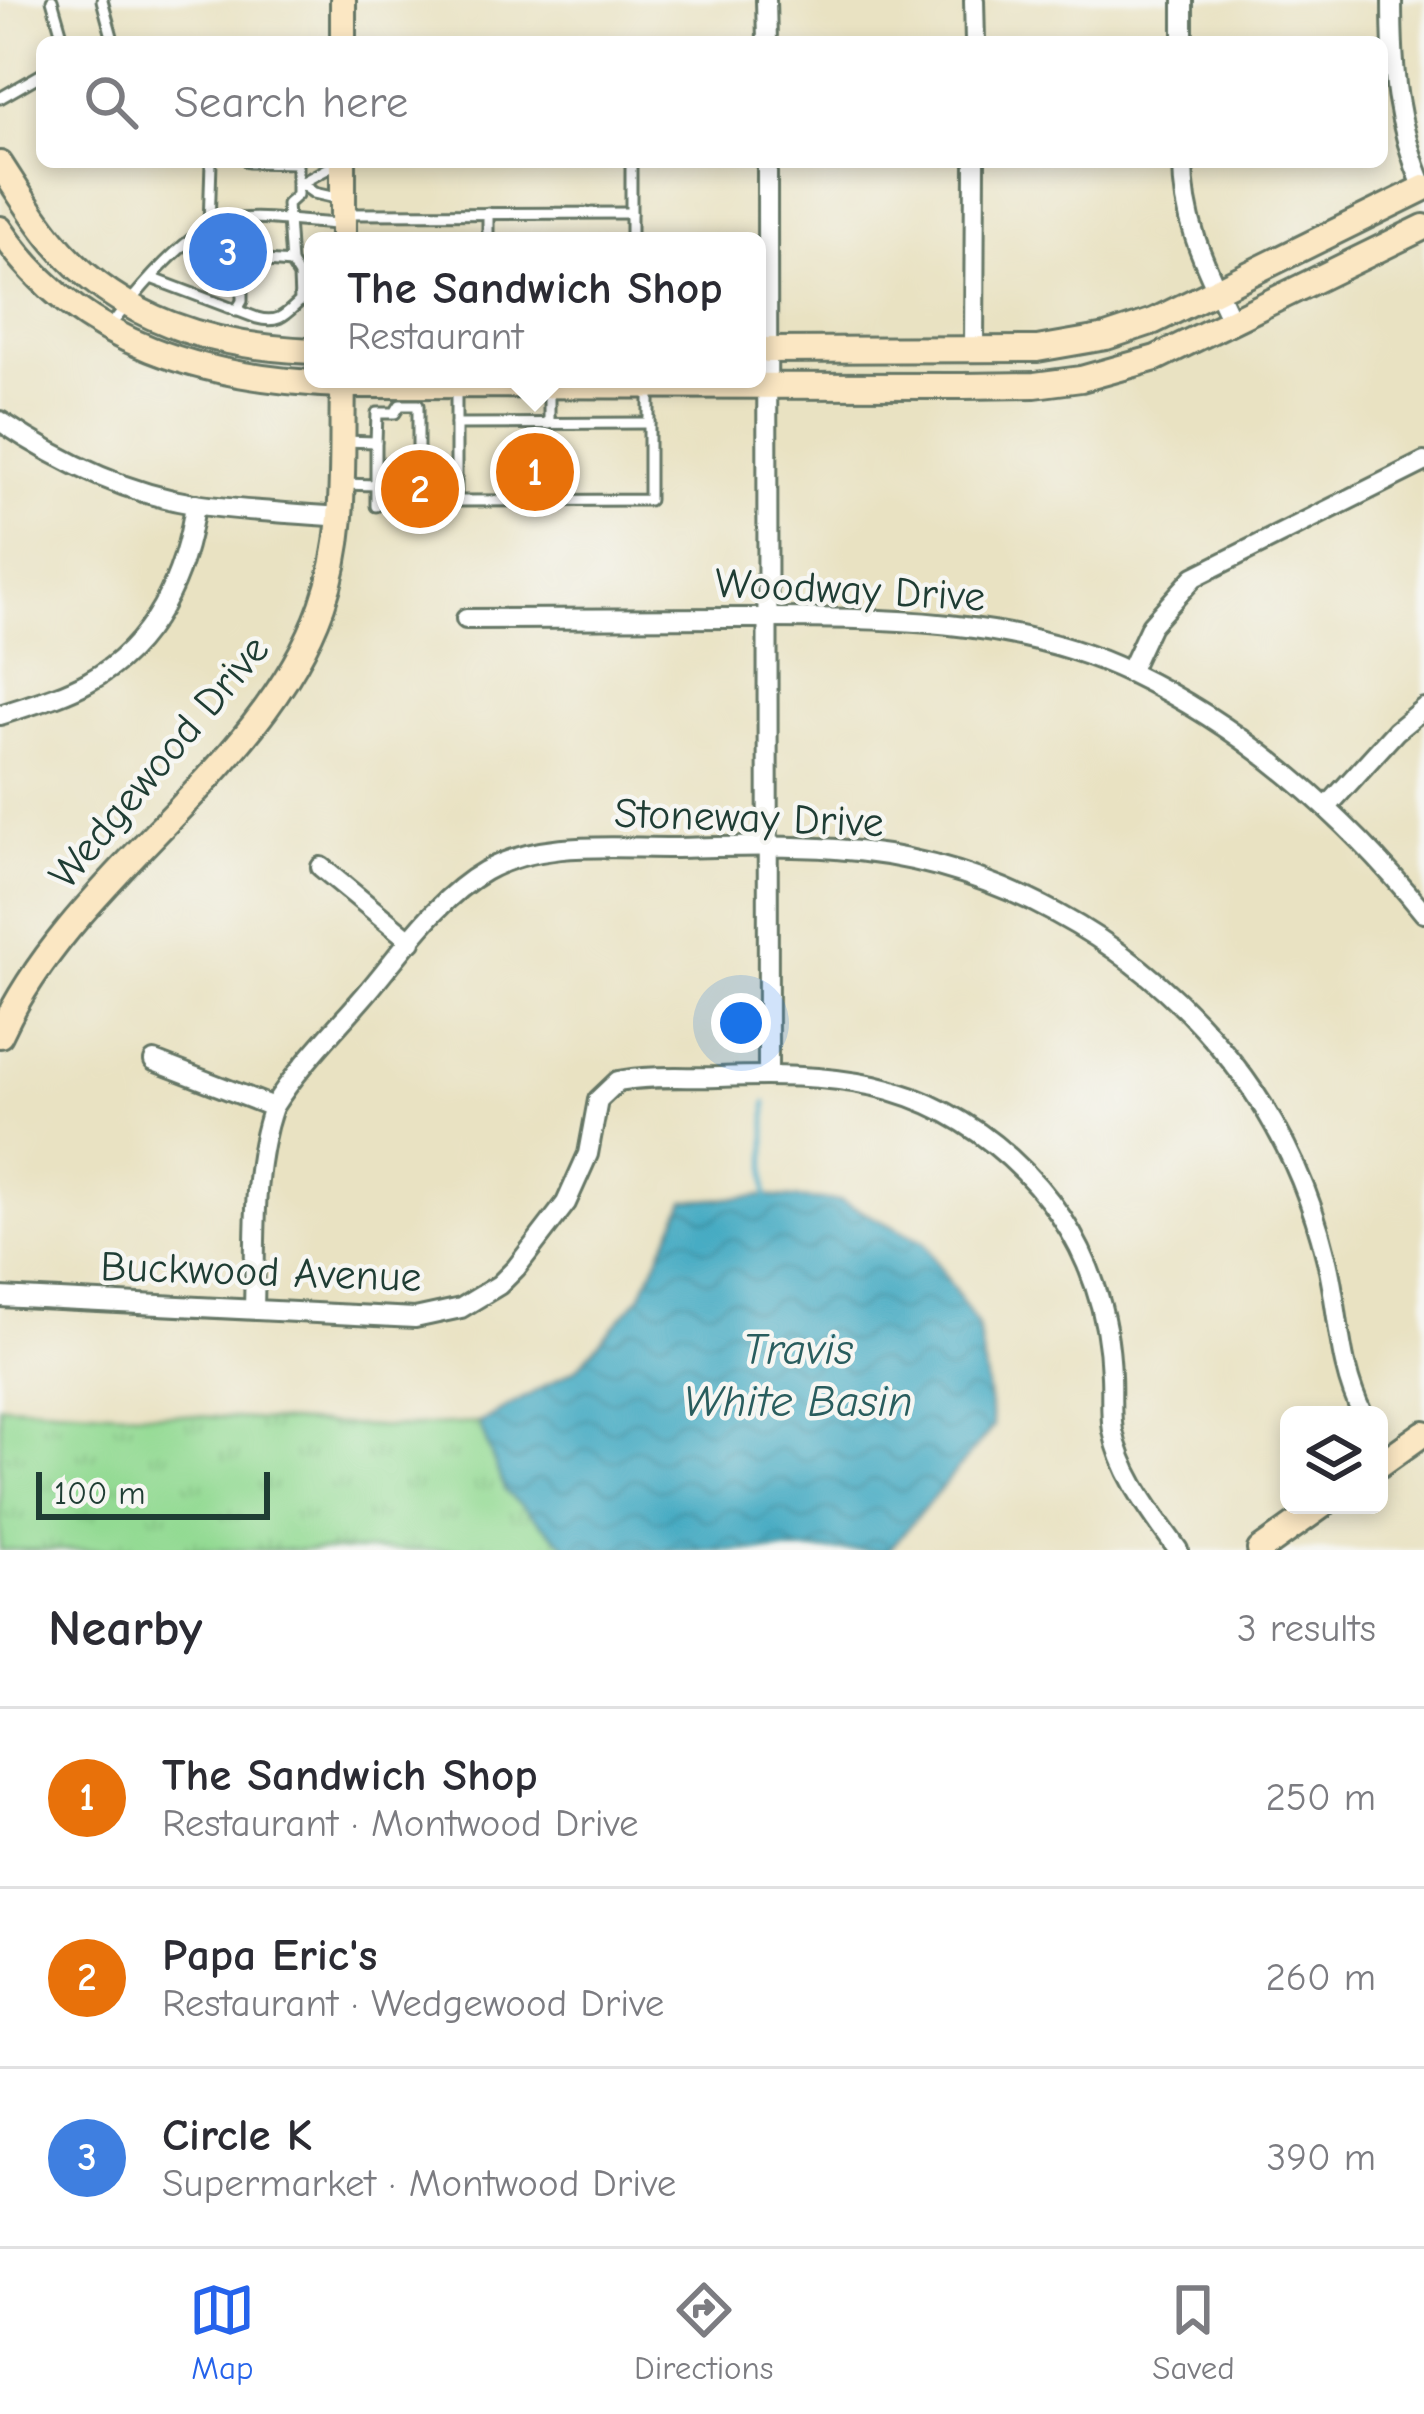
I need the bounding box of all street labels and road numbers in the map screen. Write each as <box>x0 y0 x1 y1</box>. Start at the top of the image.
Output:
street label: Woodway Drive <box>714 558 986 622</box>
street label: Wedgewood Drive <box>39 625 279 899</box>
street label: Stoneway Drive <box>613 789 885 847</box>
street label: Buckwood Avenue <box>100 1242 422 1302</box>

